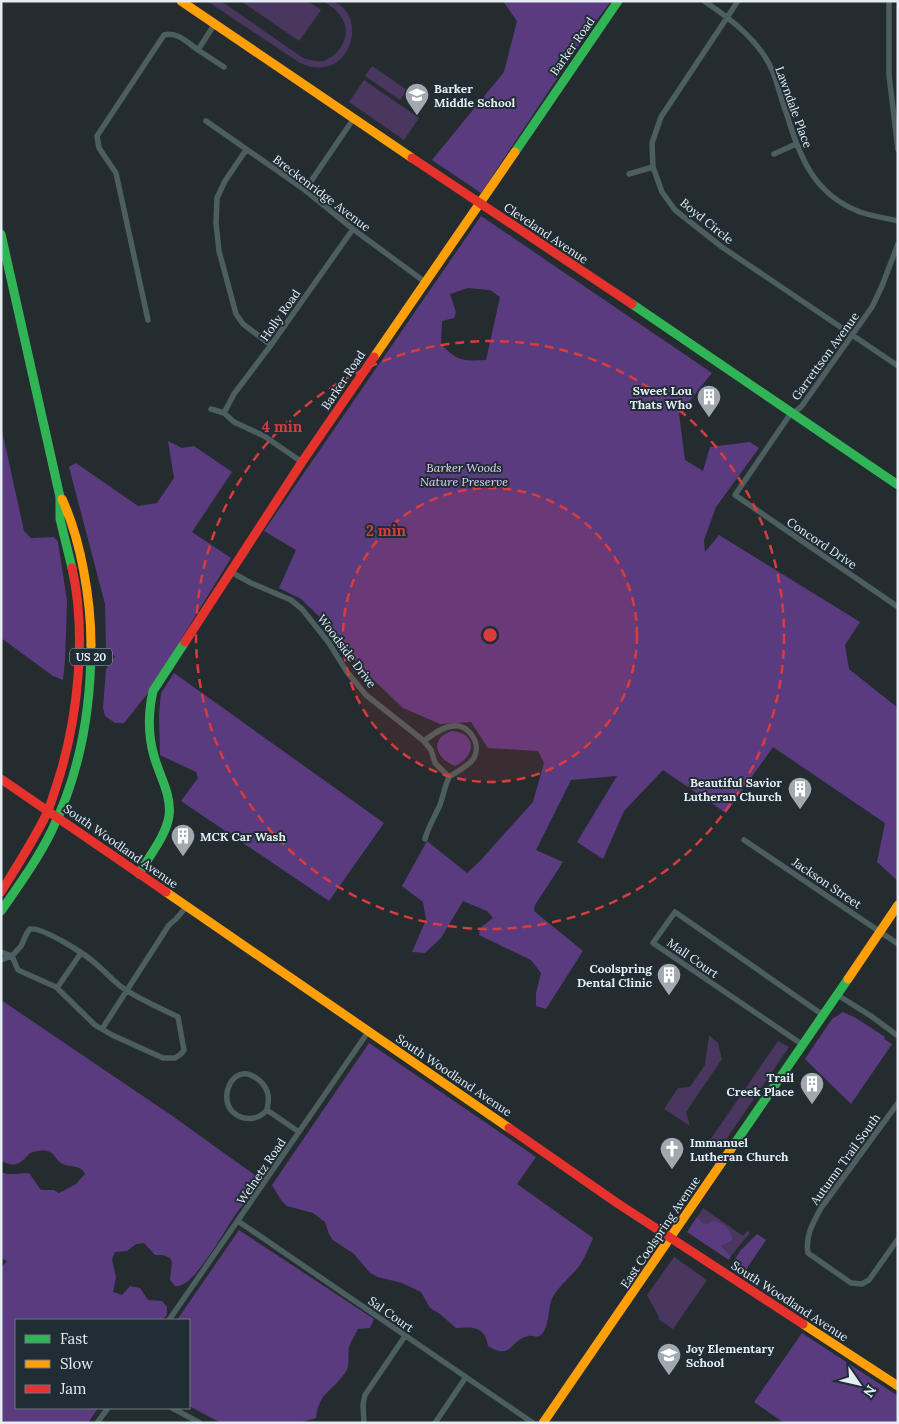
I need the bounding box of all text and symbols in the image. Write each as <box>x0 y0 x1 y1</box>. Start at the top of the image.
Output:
street label: Barker Road <box>546 14 598 78</box>
street label: Lawndale Place <box>772 64 816 150</box>
place label: Barker Middle School <box>434 81 516 110</box>
school or university icon: Barker Middle School <box>404 82 430 116</box>
street label: Breckenridge Avenue <box>270 151 374 235</box>
street label: Boyd Circle <box>677 195 737 247</box>
street label: Cleveland Avenue <box>501 199 591 267</box>
street label: Holly Road <box>257 286 303 344</box>
street label: Garrettson Avenue <box>788 309 862 403</box>
street label: Barker Road <box>318 348 368 412</box>
place label: Sweet Lou Thats Who <box>630 383 693 412</box>
building icon: Sweet Lou Thats Who <box>696 384 722 418</box>
text: 4 min <box>262 417 303 436</box>
park label: Barker Woods Nature Preserve <box>420 460 508 489</box>
street label: Concord Drive <box>784 514 860 572</box>
text: 2 min <box>366 521 407 540</box>
street label: Woodside Drive <box>314 611 380 691</box>
centre of rings <box>481 626 499 644</box>
road number: US 20 <box>70 649 112 666</box>
place label: Beautiful Savior Lutheran Church <box>683 775 783 804</box>
building icon: Beautiful Savior Lutheran Church <box>787 776 813 810</box>
street label: South Woodland Avenue <box>61 801 182 892</box>
building icon: MCK Car Wash <box>170 823 196 857</box>
place label: MCK Car Wash <box>200 829 286 844</box>
street label: Jackson Street <box>789 854 865 912</box>
street label: Mall Court <box>664 935 722 981</box>
place label: Coolspring Dental Clinic <box>577 961 653 990</box>
building icon: Coolspring Dental Clinic <box>656 962 682 996</box>
street label: South Woodland Avenue <box>393 1031 515 1120</box>
place label: Trail Creek Place <box>727 1070 795 1099</box>
building icon: Trail Creek Place <box>799 1071 825 1105</box>
street label: Autumn Trail South <box>806 1110 883 1208</box>
street label: Welnetz Road <box>233 1135 289 1207</box>
place label: Immanuel Lutheran Church <box>690 1135 789 1164</box>
church icon: Immanuel Lutheran Church <box>659 1136 685 1170</box>
street label: East Coolspring Avenue <box>617 1173 703 1291</box>
street label: South Woodland Avenue <box>729 1258 852 1345</box>
street label: Sal Court <box>365 1293 417 1335</box>
legend <box>15 1319 190 1409</box>
text: Fast <box>60 1329 88 1348</box>
place label: Joy Elementary School <box>686 1341 774 1370</box>
school or university icon: Joy Elementary School <box>656 1342 682 1376</box>
text: Slow <box>60 1354 93 1373</box>
north arrow <box>834 1359 884 1409</box>
text: Jam <box>59 1379 87 1398</box>
text: N <box>859 1382 880 1401</box>

